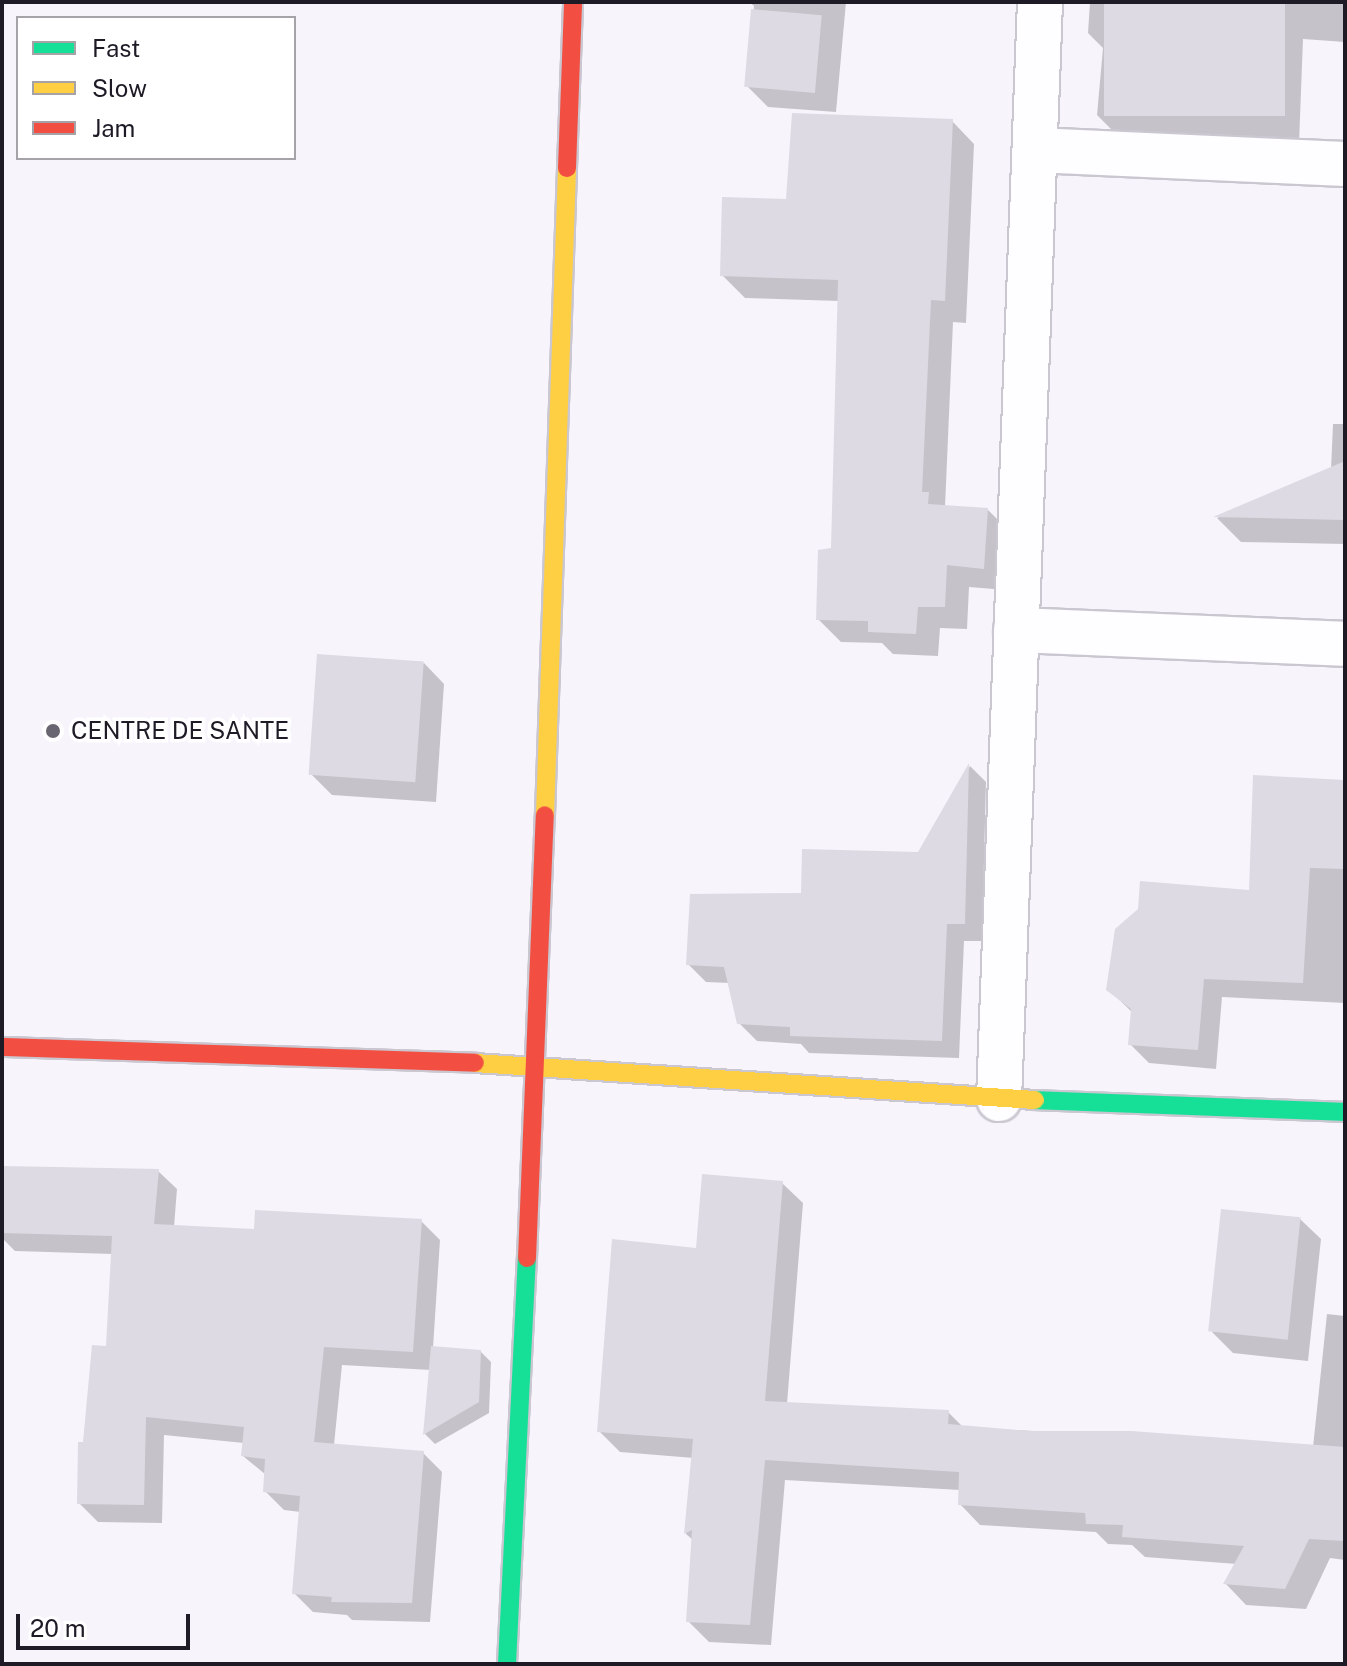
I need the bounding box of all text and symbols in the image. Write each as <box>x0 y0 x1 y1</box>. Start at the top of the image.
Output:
legend <box>16 16 296 160</box>
text: Fast <box>92 34 140 62</box>
text: Slow <box>92 74 147 102</box>
text: Jam <box>92 114 135 142</box>
place label: CENTRE DE SANTE <box>71 717 289 745</box>
marker: CENTRE DE SANTE <box>42 720 64 742</box>
scale bar <box>20 1598 194 1648</box>
text: 20 m <box>30 1614 86 1642</box>

